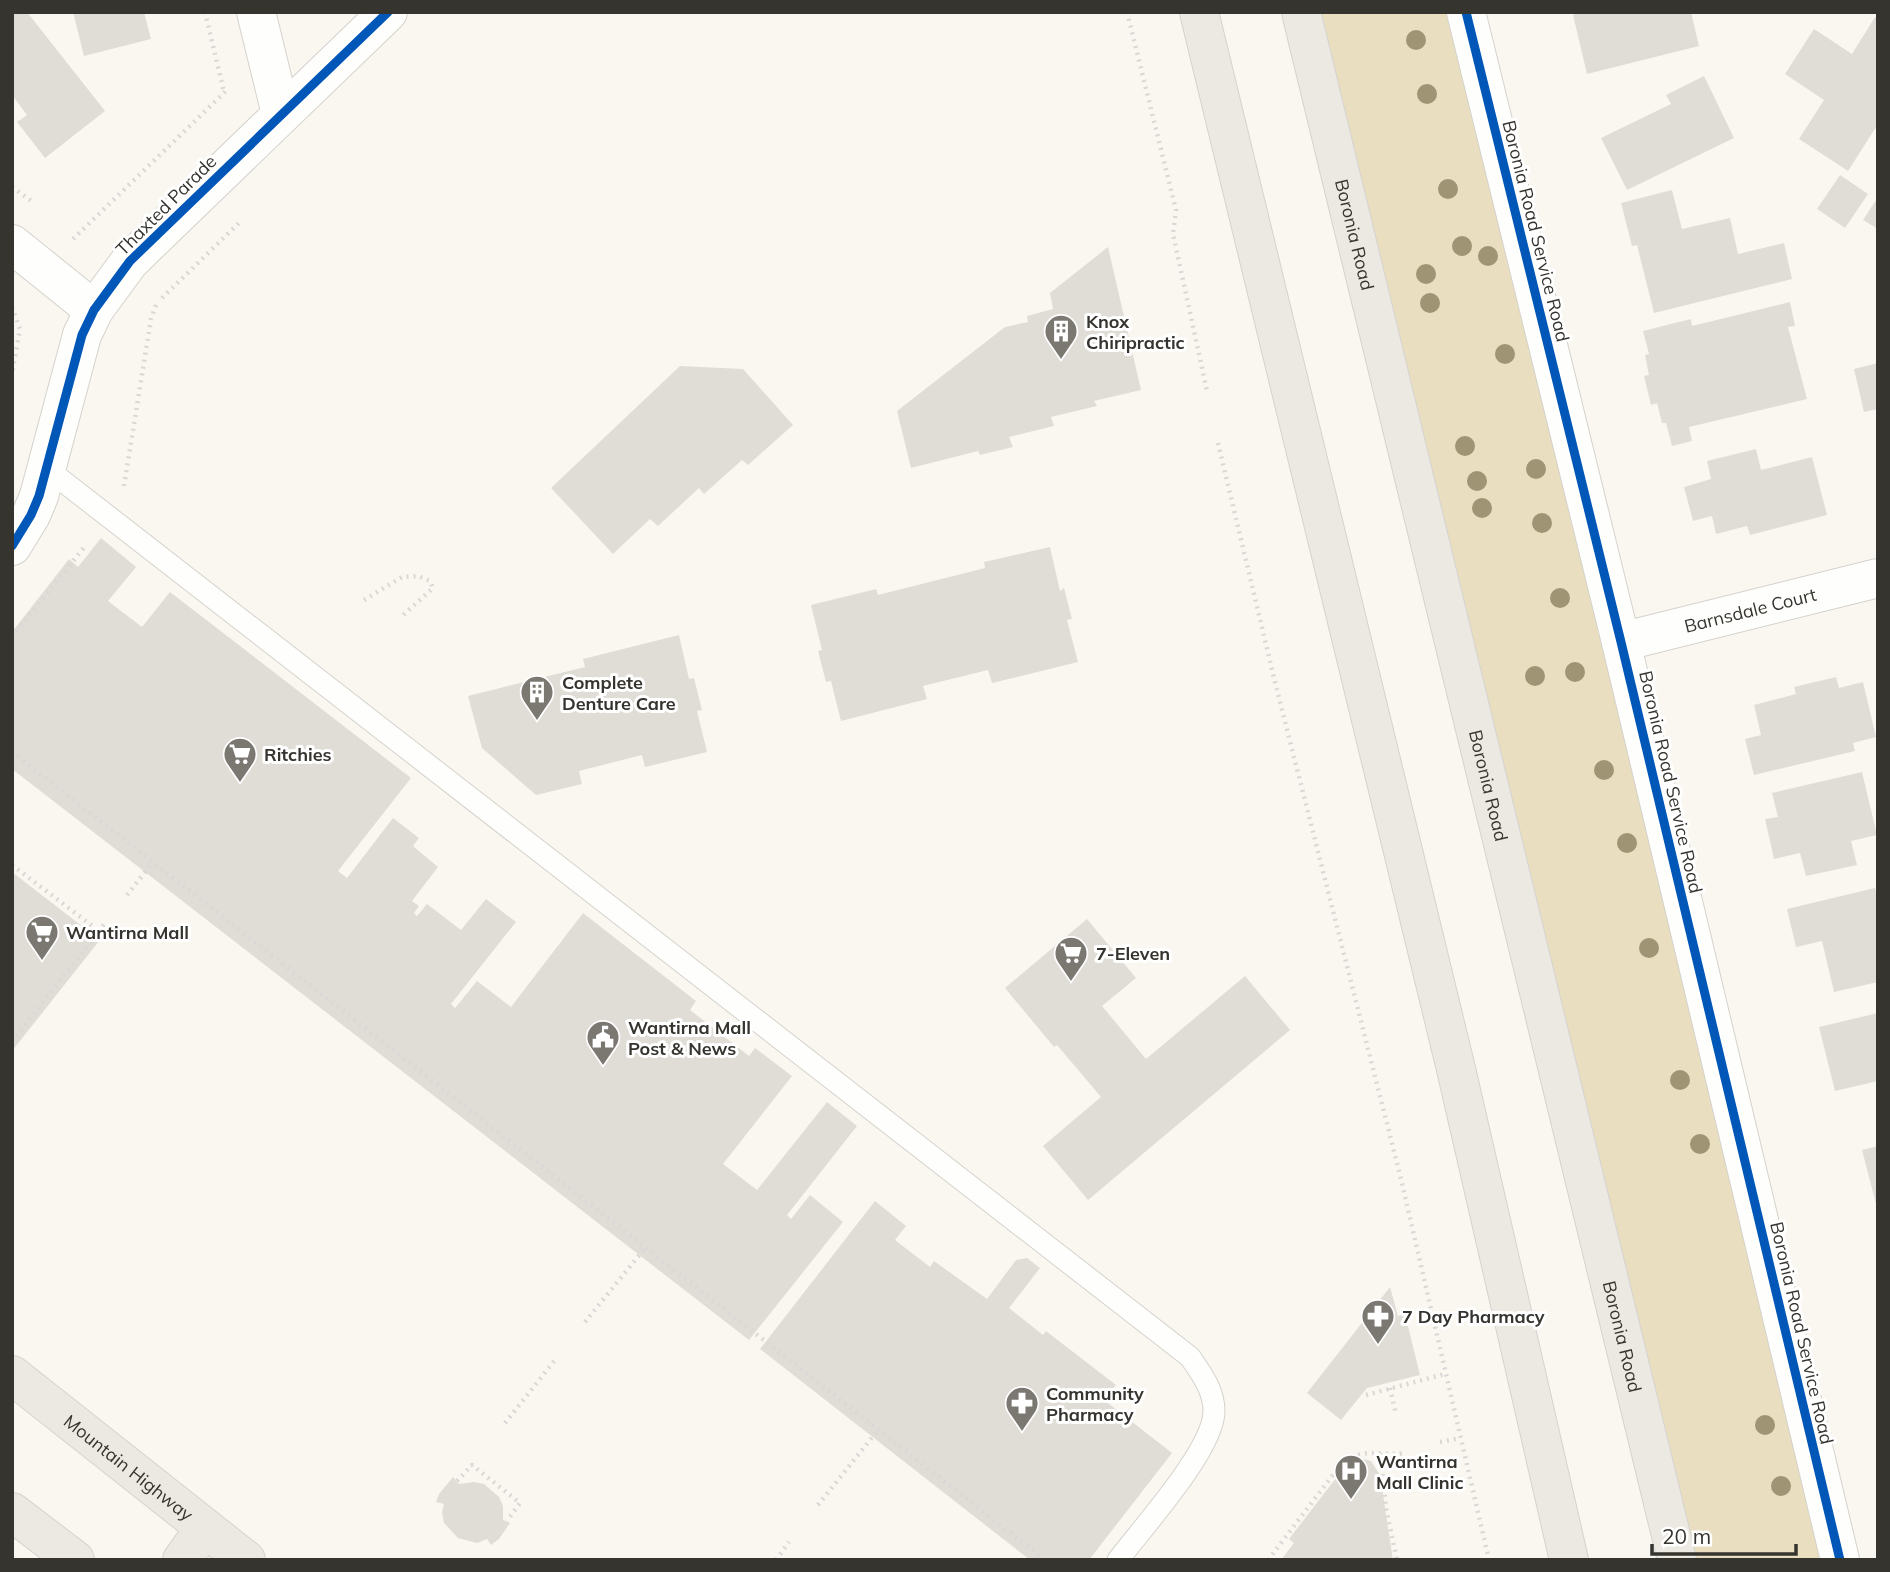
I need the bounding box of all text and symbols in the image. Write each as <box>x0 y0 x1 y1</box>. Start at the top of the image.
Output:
street label: Boronia Road Service Road <box>1497 118 1575 344</box>
street label: Thaxted Parade <box>111 150 221 260</box>
street label: Boronia Road <box>1330 177 1380 293</box>
place label: Knox Chiripractic <box>1086 310 1185 354</box>
building icon: Knox Chiripractic <box>1042 312 1080 361</box>
street label: Barnsdale Court <box>1682 582 1818 637</box>
street label: Boronia Road Service Road <box>1634 669 1708 895</box>
place label: Complete Denture Care <box>562 671 676 715</box>
building icon: Complete Denture Care <box>518 673 556 722</box>
street label: Boronia Road <box>1464 728 1513 844</box>
supermarket icon: Ritchies <box>221 735 259 784</box>
place label: Ritchies <box>264 743 332 766</box>
supermarket icon: Wantirna Mall <box>23 913 61 962</box>
place label: Wantirna Mall <box>66 921 189 944</box>
supermarket icon: 7-Eleven <box>1052 934 1090 983</box>
place label: 7-Eleven <box>1096 942 1170 965</box>
place label: Wantirna Mall Post & News <box>628 1016 751 1060</box>
public building icon: Wantirna Mall Post & News <box>584 1018 622 1067</box>
street label: Boronia Road Service Road <box>1765 1220 1839 1446</box>
street label: Boronia Road <box>1598 1278 1647 1394</box>
pharmacy icon: 7 Day Pharmacy <box>1359 1297 1397 1346</box>
place label: 7 Day Pharmacy <box>1402 1305 1545 1328</box>
place label: Community Pharmacy <box>1046 1382 1144 1426</box>
pharmacy icon: Community Pharmacy <box>1003 1384 1041 1433</box>
street label: Mountain Highway <box>60 1409 199 1526</box>
place label: Wantirna Mall Clinic <box>1376 1450 1464 1494</box>
hospital icon: Wantirna Mall Clinic <box>1332 1452 1370 1501</box>
scale bar <box>1652 1512 1796 1556</box>
text: 20 m <box>1662 1523 1711 1549</box>

